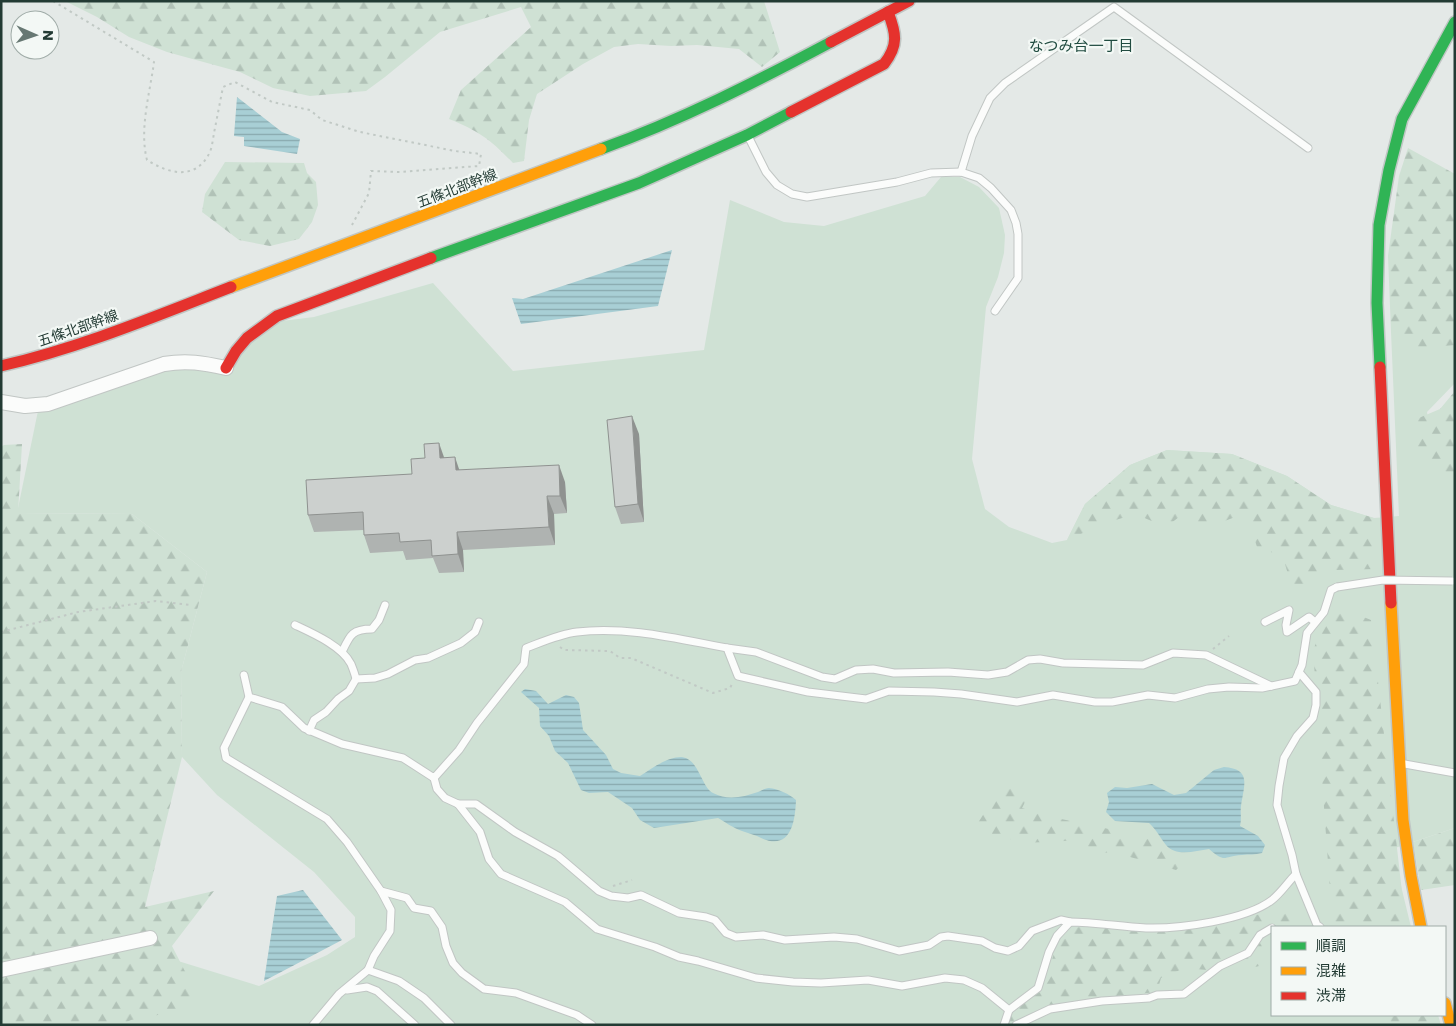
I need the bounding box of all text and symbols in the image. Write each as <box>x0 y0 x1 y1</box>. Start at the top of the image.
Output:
north arrow <box>10 10 60 60</box>
text: N <box>38 30 58 41</box>
district label: なつみ台一丁目 <box>1028 35 1134 56</box>
street label: 五條北部幹線 <box>414 164 500 212</box>
street label: 五條北部幹線 <box>35 305 121 351</box>
legend <box>1271 926 1446 1016</box>
text: 順調 <box>1316 935 1346 956</box>
text: 混雑 <box>1316 960 1346 981</box>
text: 渋滞 <box>1316 985 1346 1006</box>

